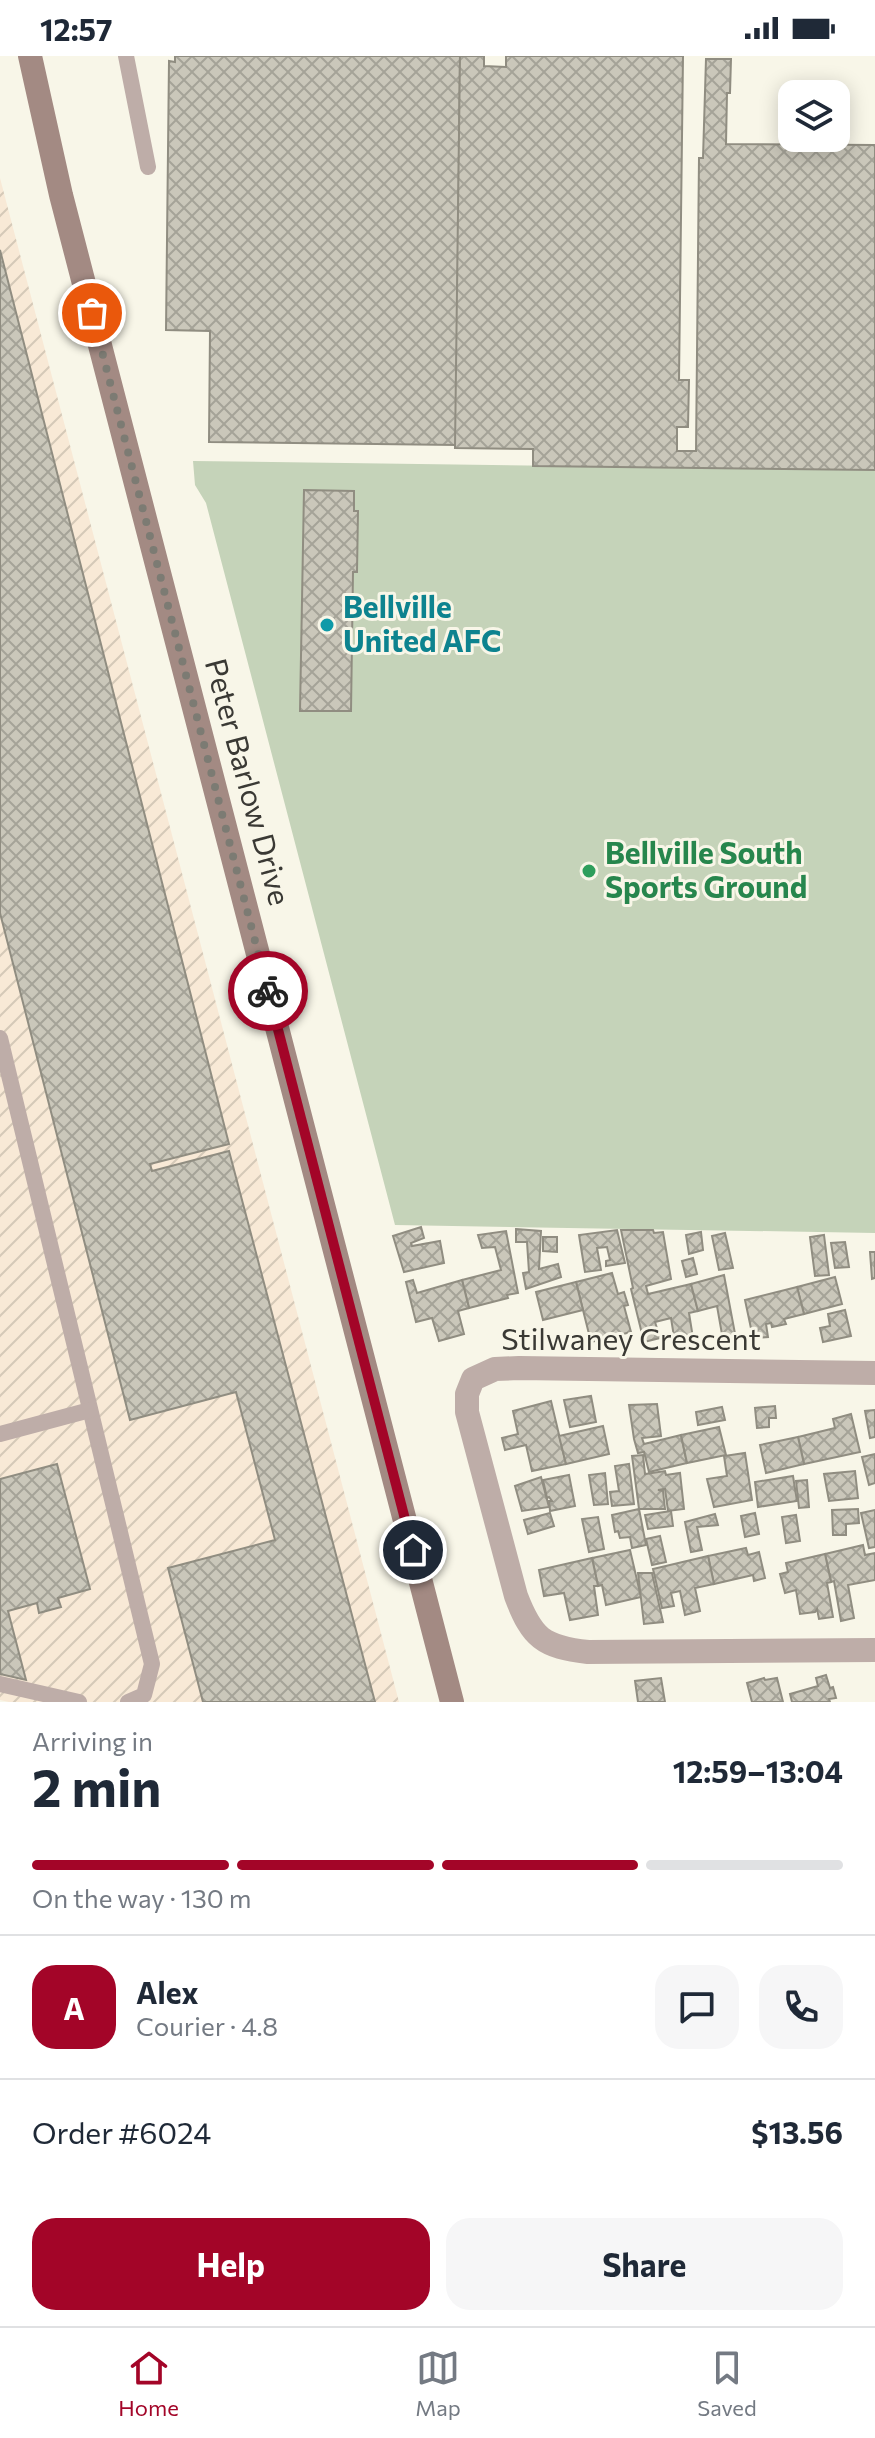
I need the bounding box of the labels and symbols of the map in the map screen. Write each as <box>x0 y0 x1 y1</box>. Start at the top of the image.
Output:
pin <box>58 279 126 347</box>
place label: Bellville United AFC <box>343 587 502 658</box>
marker: Bellville United AFC <box>318 616 336 634</box>
street label: Peter Barlow Drive <box>199 654 300 909</box>
place label: Bellville South Sports Ground <box>605 833 807 904</box>
marker: Bellville South Sports Ground <box>580 862 598 880</box>
courier <box>228 951 308 1031</box>
street label: Stilwaney Crescent <box>501 1319 761 1356</box>
pin <box>379 1516 447 1584</box>

